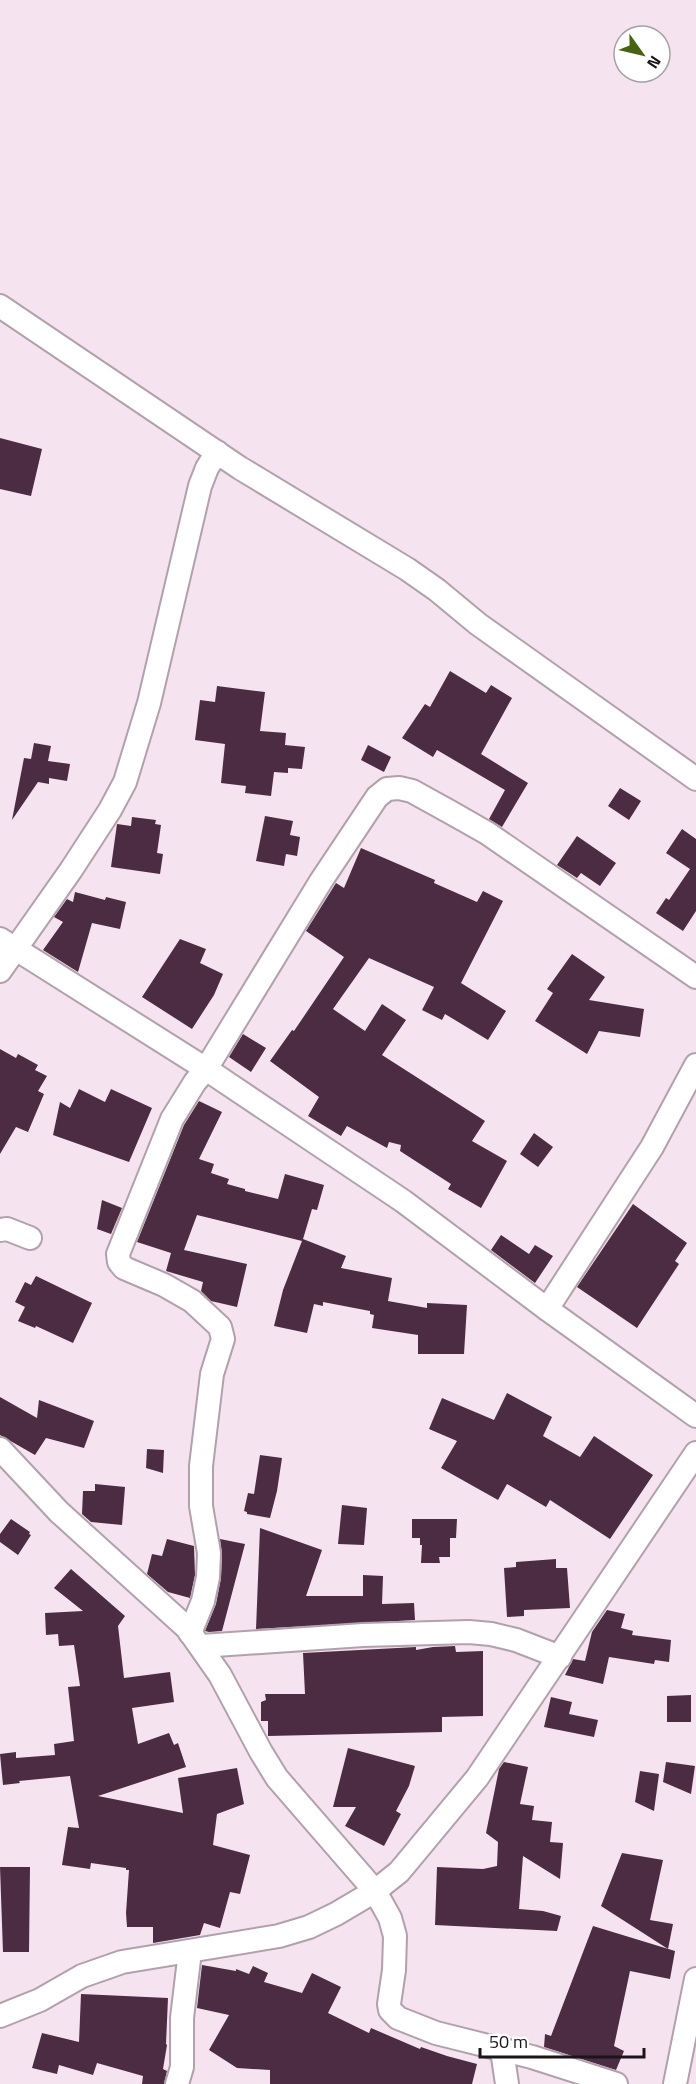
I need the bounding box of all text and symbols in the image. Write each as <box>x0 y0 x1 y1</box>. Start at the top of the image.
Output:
north arrow <box>612 24 672 84</box>
text: N <box>641 51 667 74</box>
scale bar <box>480 2021 644 2059</box>
text: 50 m <box>489 2028 528 2055</box>

